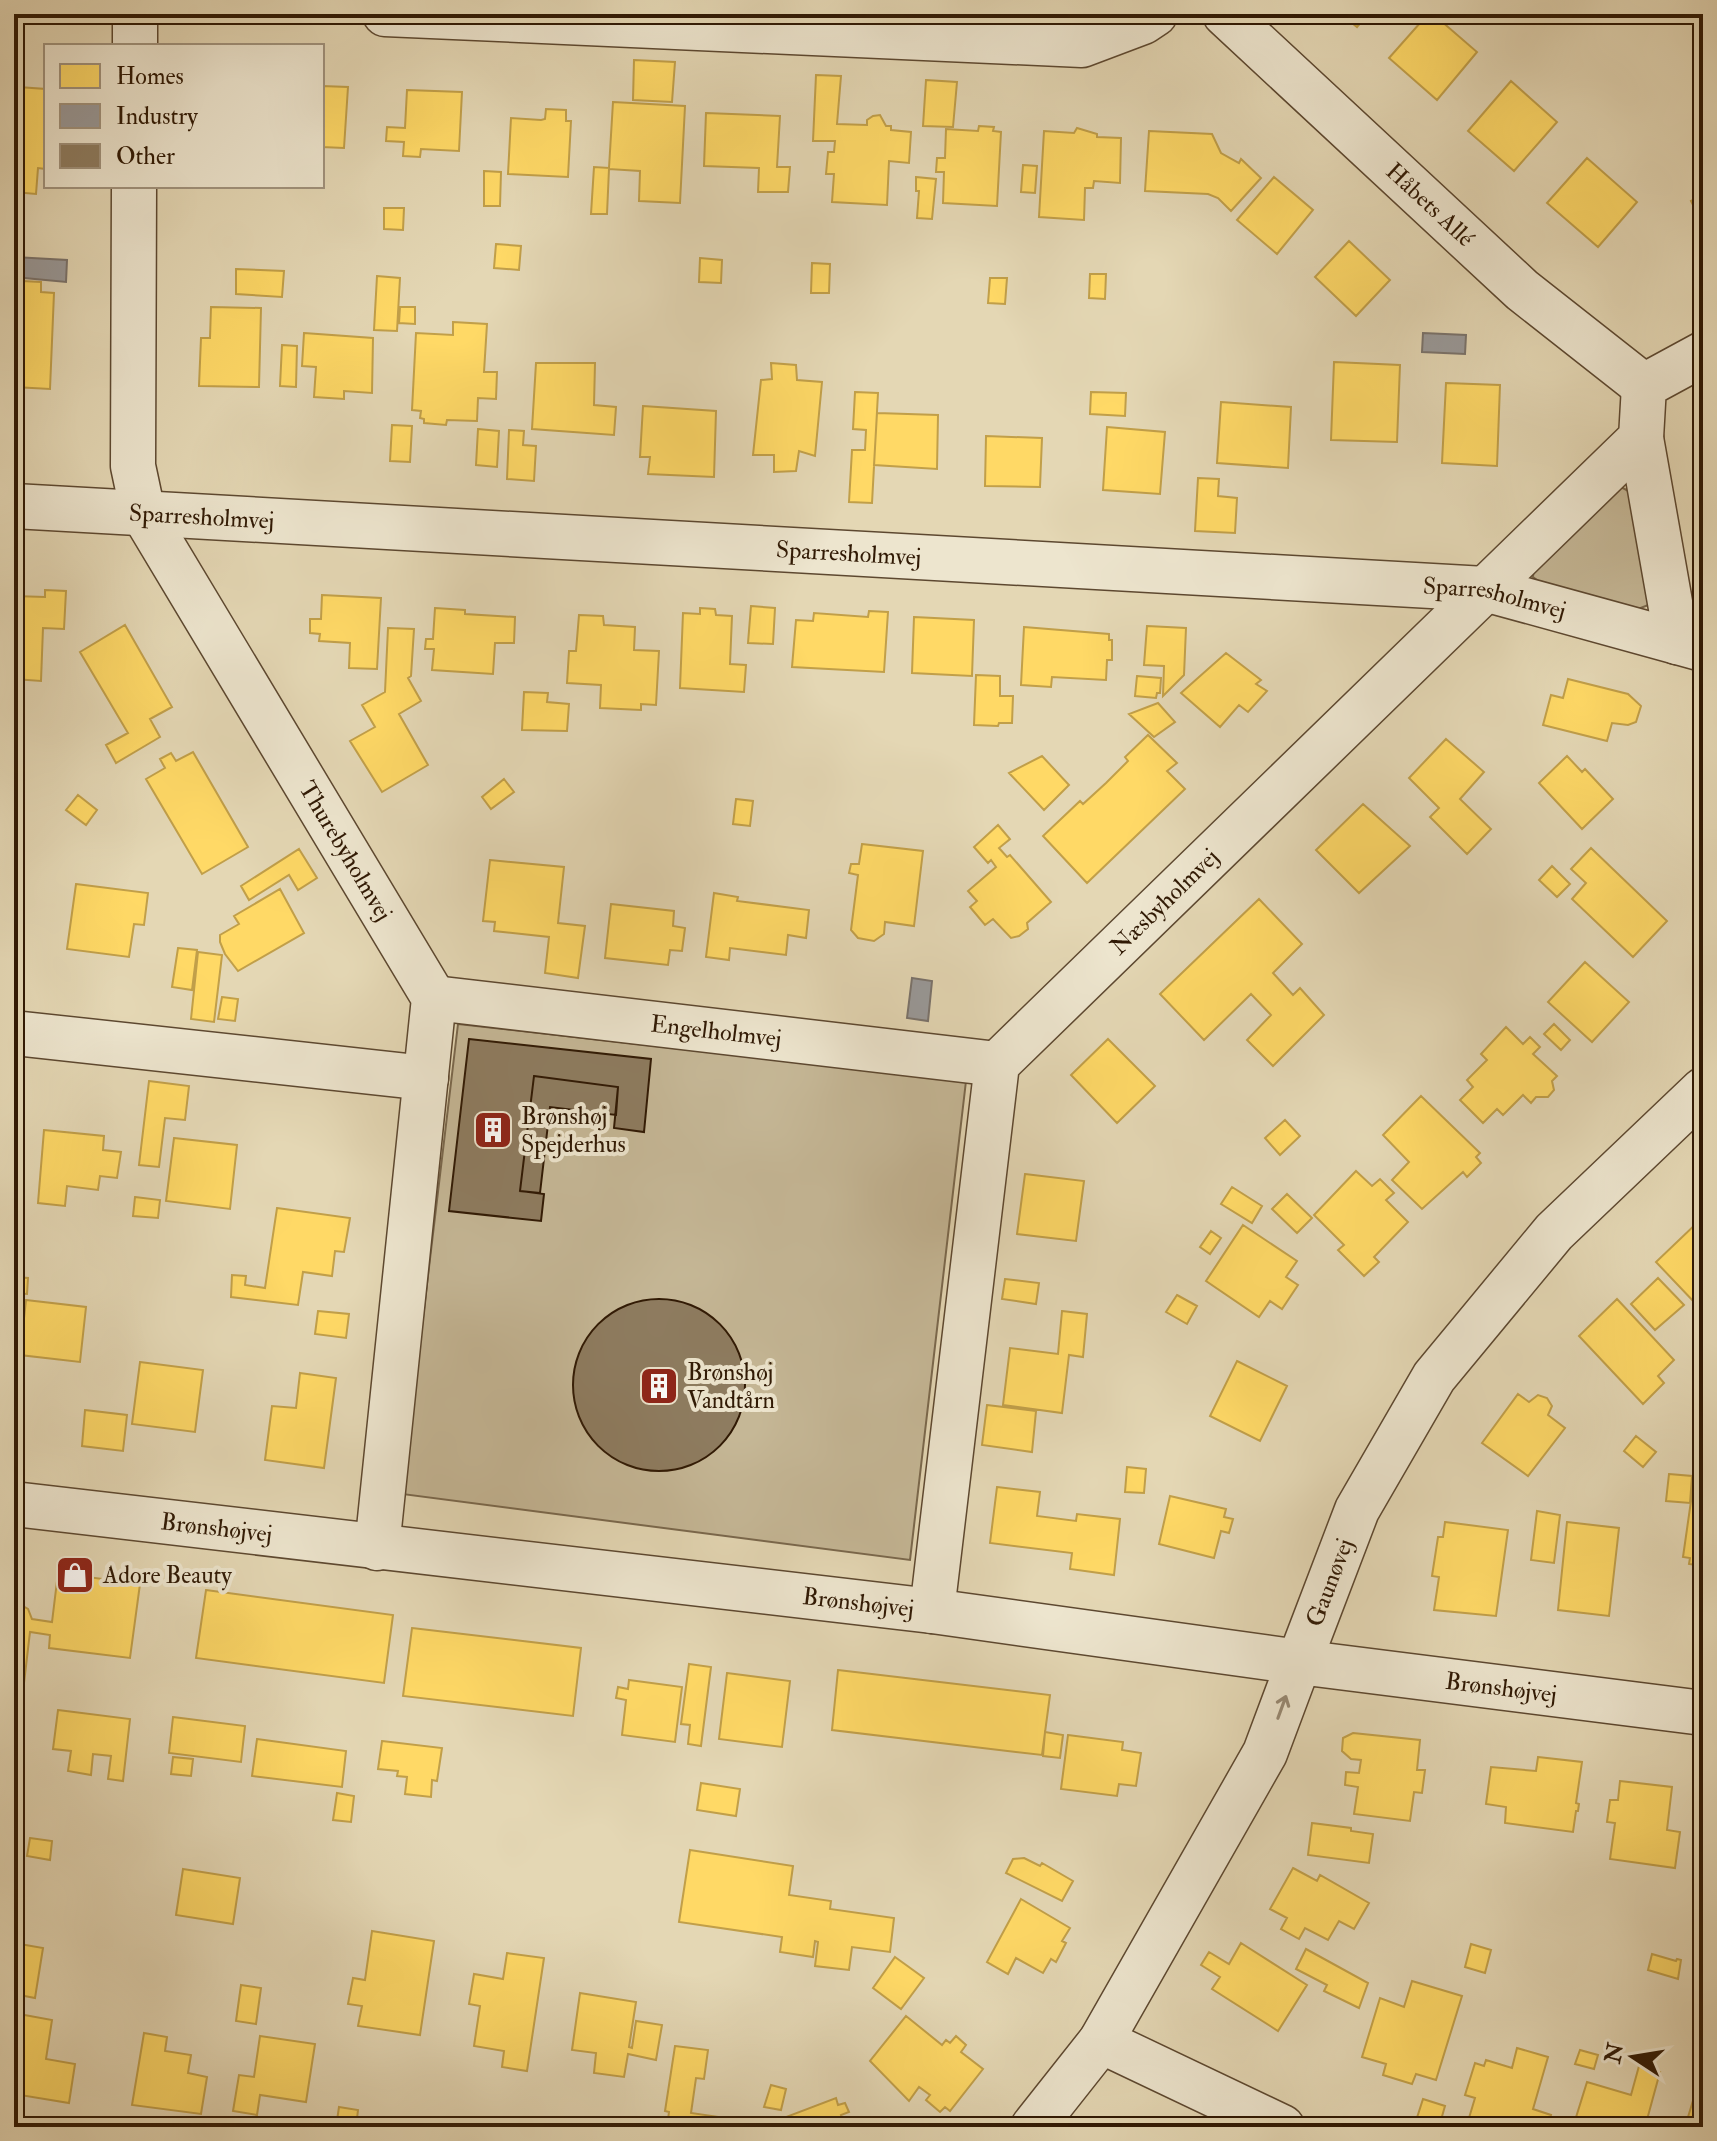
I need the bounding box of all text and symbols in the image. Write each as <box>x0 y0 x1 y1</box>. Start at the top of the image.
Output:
legend <box>44 44 324 188</box>
text: Homes <box>116 61 184 92</box>
text: Industry <box>116 101 198 132</box>
text: Other <box>116 141 175 172</box>
street label: Håbets Allé <box>1379 156 1482 254</box>
street label: Sparresholmvej <box>128 497 275 536</box>
street label: Sparresholmvej <box>775 534 922 573</box>
street label: Sparresholmvej <box>1422 570 1570 626</box>
street label: Thurebyholmvej <box>292 775 400 926</box>
street label: Næsbyholmvej <box>1103 842 1225 961</box>
street label: Engelholmvej <box>649 1008 783 1054</box>
place label: Brønshøj Spejderhus <box>521 1101 626 1160</box>
building icon: Brønshøj Spejderhus <box>472 1109 514 1151</box>
place label: Brønshøj Vandtårn <box>687 1357 775 1416</box>
building icon: Brønshøj Vandtårn <box>638 1365 680 1407</box>
street label: Brønshøjvej <box>159 1506 274 1550</box>
street label: Gaunøvej <box>1299 1534 1360 1631</box>
shop icon: Adore Beauty <box>54 1554 96 1596</box>
place label: Adore Beauty <box>102 1560 232 1591</box>
street label: Brønshøjvej <box>801 1581 916 1624</box>
street label: Brønshøjvej <box>1444 1665 1559 1710</box>
one-way arrow <box>1276 1696 1290 1720</box>
north arrow <box>1593 2017 1673 2097</box>
text: N <box>1598 2040 1630 2067</box>

